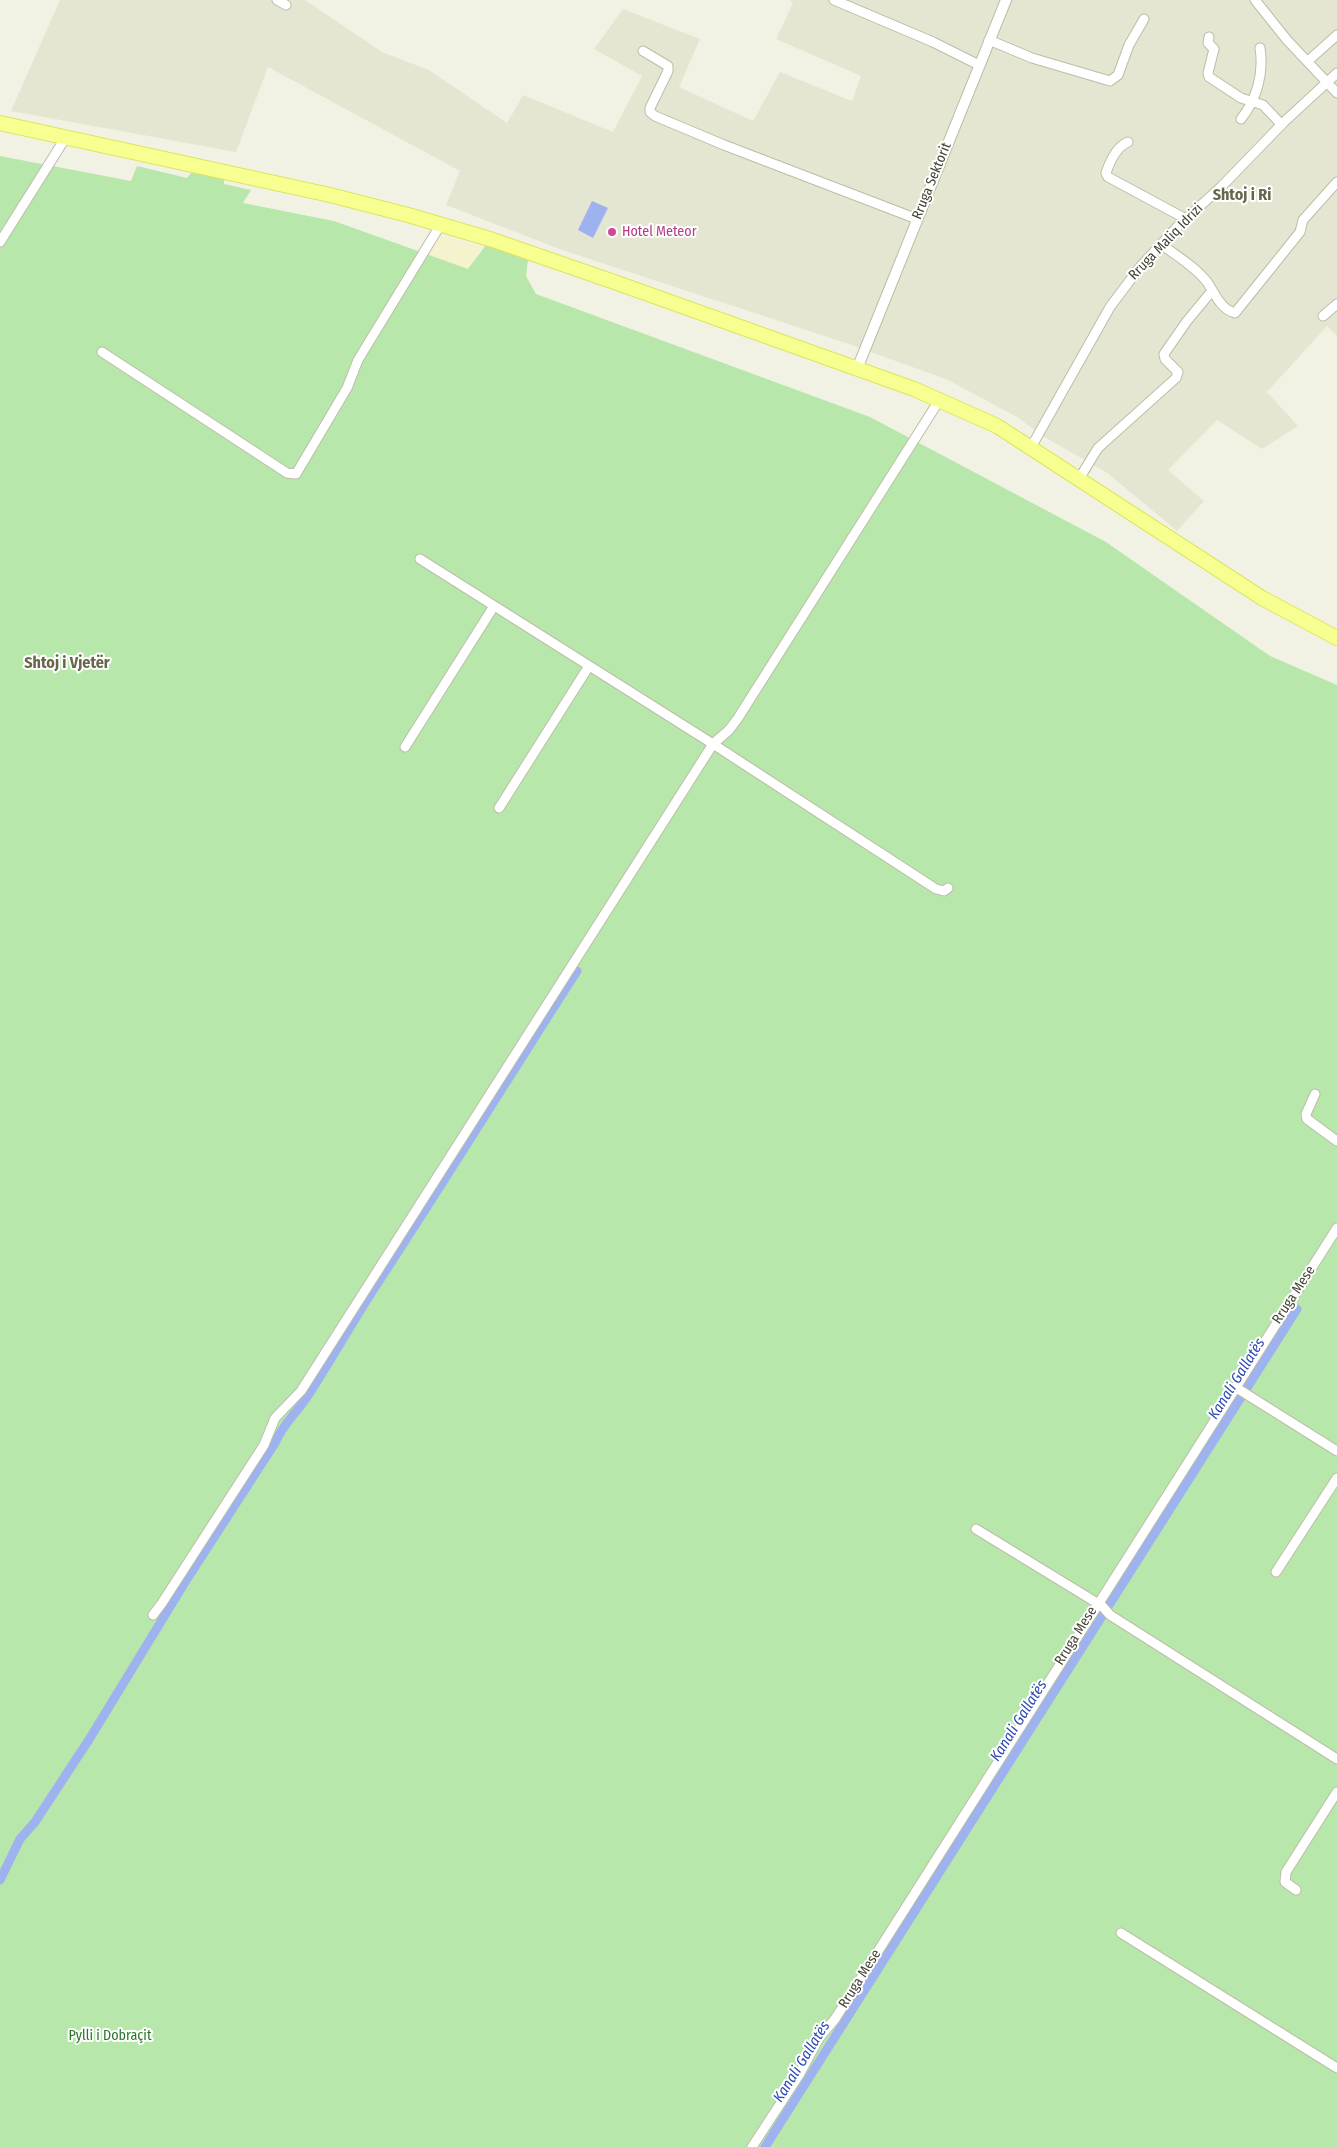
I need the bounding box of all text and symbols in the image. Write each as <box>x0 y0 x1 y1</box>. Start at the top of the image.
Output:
street label: Rruga Sektorit <box>909 140 955 222</box>
district label: Shtoj i Ri <box>1213 186 1271 206</box>
street label: Rruga Maliq Idrizi <box>1125 200 1207 284</box>
place label: Hotel Meteor <box>622 224 697 240</box>
marker: Hotel Meteor <box>606 226 618 238</box>
district label: Shtoj i Vjetër <box>24 654 110 674</box>
street label: Rruga Mese <box>1269 1263 1319 1327</box>
water label: Kanali Gallatës <box>1205 1335 1269 1423</box>
street label: Rruga Mese <box>1051 1604 1101 1668</box>
water label: Kanali Gallatës <box>987 1677 1051 1765</box>
street label: Rruga Mese <box>835 1947 885 2011</box>
water label: Kanali Gallatës <box>770 2018 834 2106</box>
park label: Pylli i Dobraçit <box>69 2028 151 2044</box>

